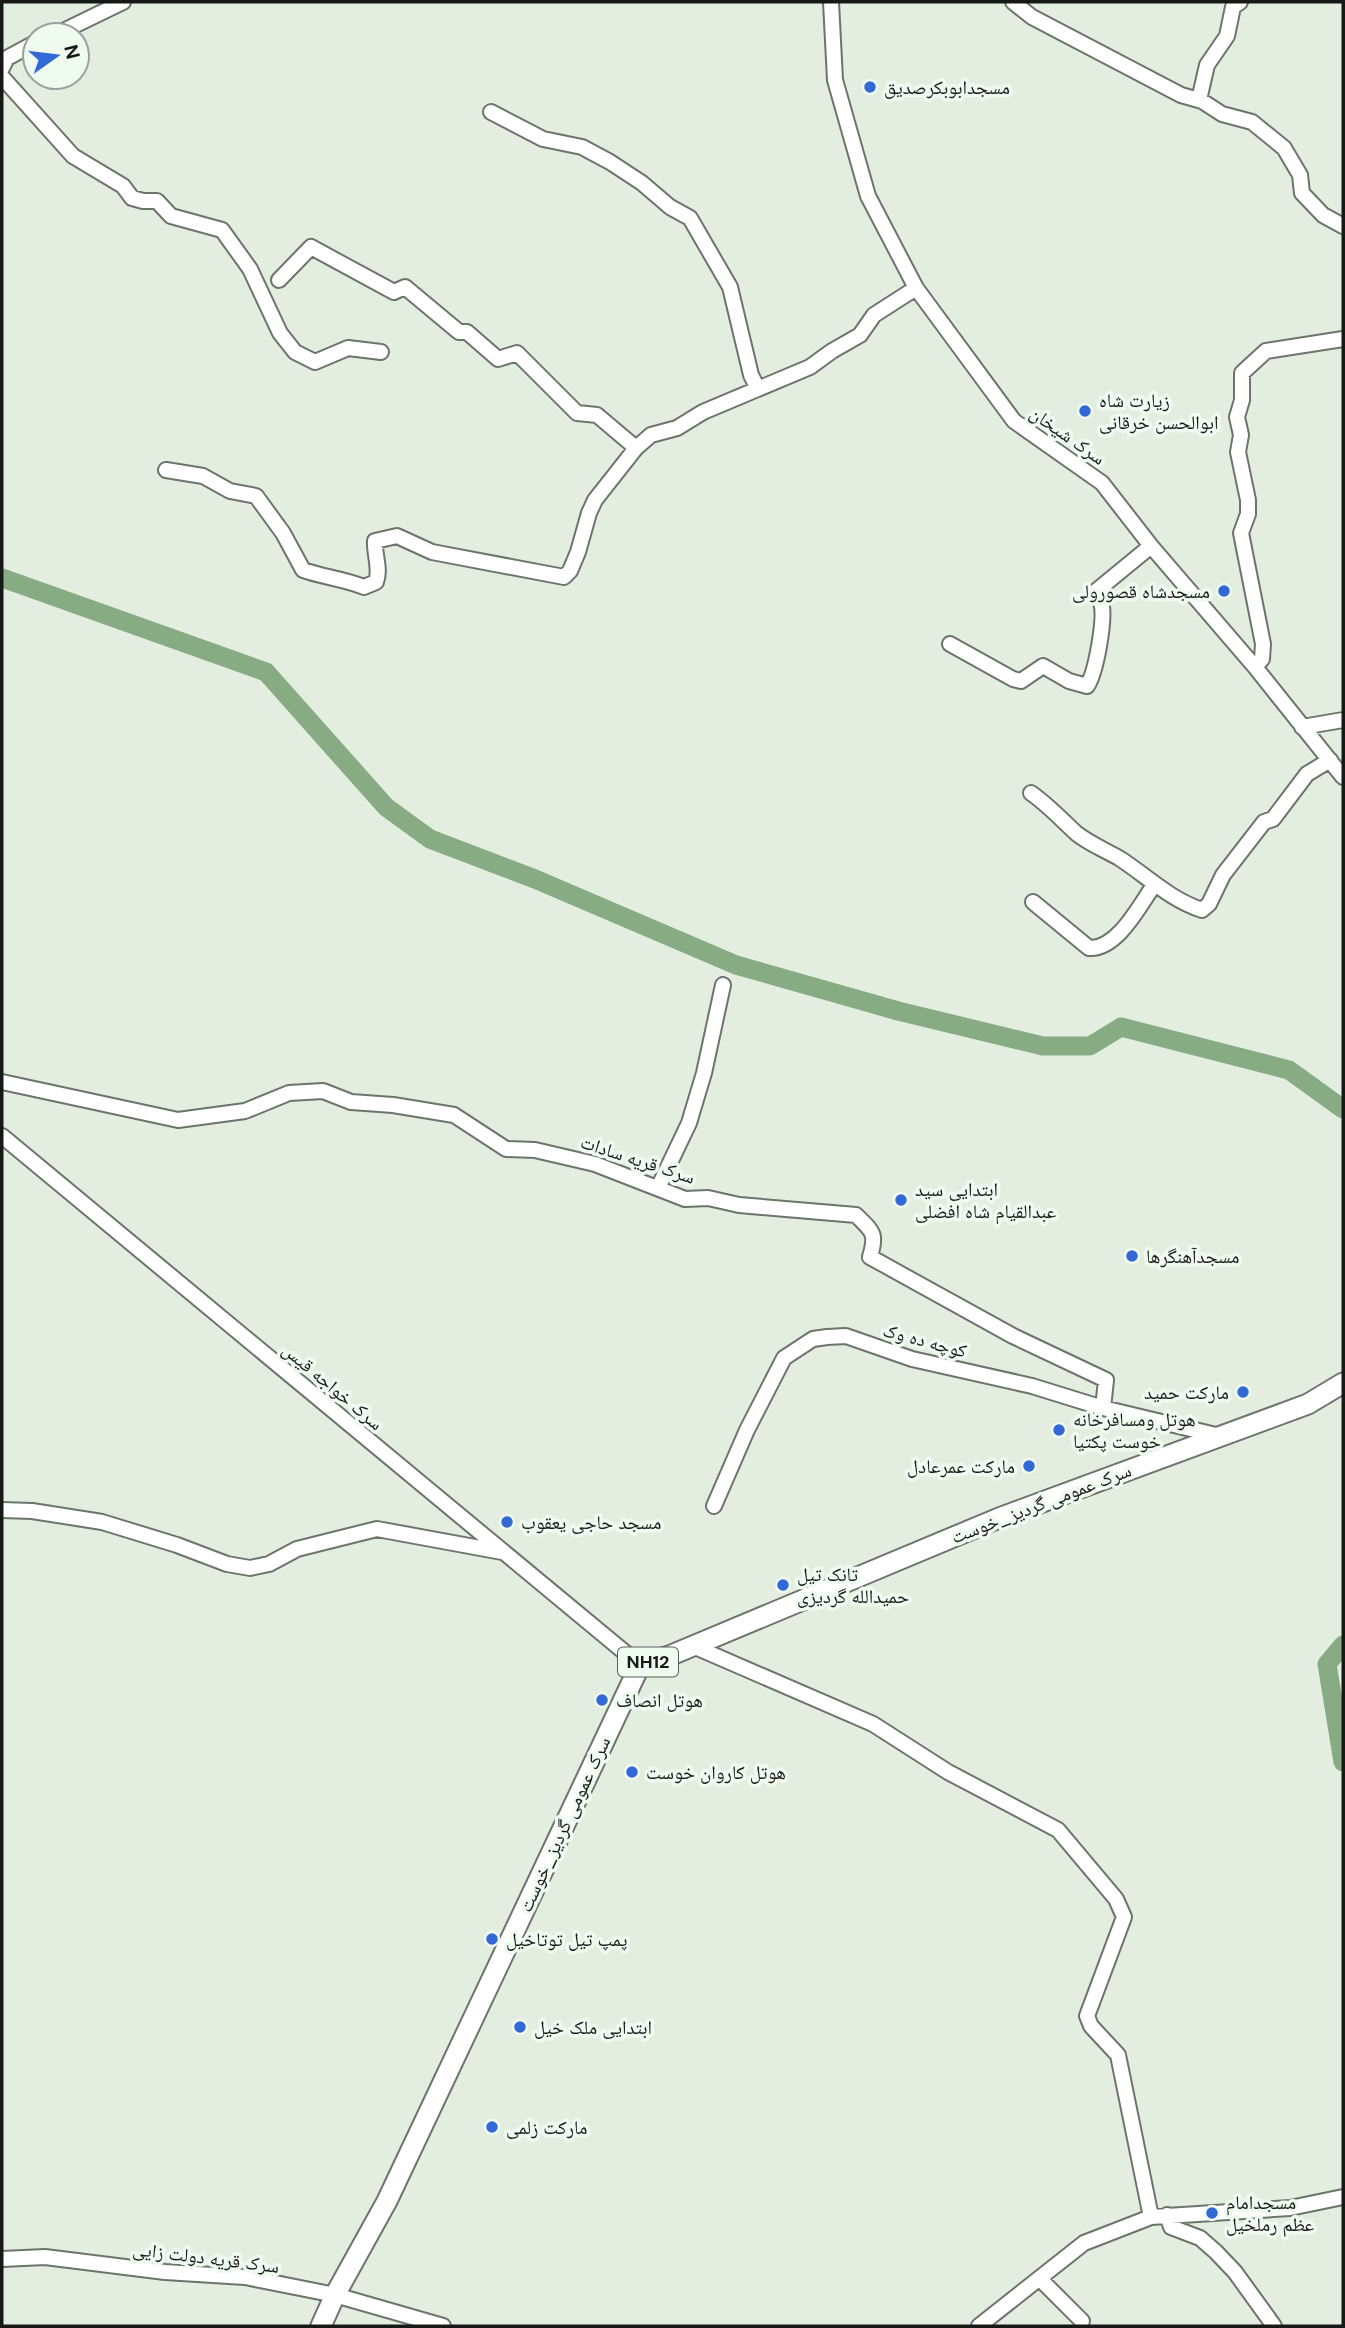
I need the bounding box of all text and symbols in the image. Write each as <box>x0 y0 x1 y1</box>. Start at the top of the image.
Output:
north arrow <box>21 21 91 91</box>
text: N <box>58 42 86 62</box>
place label: مسجدابوبکرصدیق <box>884 75 1010 100</box>
marker: مسجدابوبکرصدیق <box>862 79 878 95</box>
place label: زیارت شاه ابوالحسن خرقانی <box>1099 388 1218 435</box>
street label: سرک شیخان <box>1025 400 1110 471</box>
marker: زیارت شاه ابوالحسن خرقانی <box>1077 403 1093 419</box>
place label: مسجدشاه قصورولی <box>1072 579 1210 604</box>
marker: مسجدشاه قصورولی <box>1216 583 1232 599</box>
street label: سرک قریه سادات <box>577 1129 698 1190</box>
place label: ابتدایی سید عبدالقیام شاه افضلی <box>915 1177 1057 1225</box>
marker: ابتدایی سید عبدالقیام شاه افضلی <box>893 1192 909 1208</box>
place label: مسجدآهنگرها <box>1146 1244 1240 1269</box>
marker: مسجدآهنگرها <box>1124 1248 1140 1264</box>
street label: کوچه ده وک <box>880 1317 970 1364</box>
street label: سرک خواجه قیس <box>277 1337 388 1436</box>
place label: مارکت حمید <box>1144 1380 1229 1405</box>
marker: مارکت حمید <box>1235 1384 1251 1400</box>
place label: هوتل ومسافرخانه خوست پکتیا <box>1073 1407 1196 1454</box>
marker: هوتل ومسافرخانه خوست پکتیا <box>1051 1422 1067 1438</box>
place label: مارکت عمرعادل <box>907 1454 1015 1479</box>
street label: سرک عمومی گردیز_خوست <box>947 1458 1135 1549</box>
marker: مارکت عمرعادل <box>1021 1458 1037 1474</box>
place label: مسجد حاجی یعقوب <box>521 1510 661 1535</box>
marker: مسجد حاجی یعقوب <box>499 1514 515 1530</box>
place label: تانک تیل حمیدالله گردیزی <box>797 1562 909 1609</box>
marker: تانک تیل حمیدالله گردیزی <box>775 1577 791 1593</box>
road number: NH12 <box>618 1647 678 1676</box>
place label: هوتل انصاف <box>616 1688 703 1713</box>
marker: هوتل انصاف <box>594 1692 610 1708</box>
street label: سرک عمومی گردیز_خوست <box>513 1732 616 1916</box>
place label: هوتل کاروان خوست <box>646 1760 786 1785</box>
marker: هوتل کاروان خوست <box>624 1764 640 1780</box>
place label: پمپ تیل توتاخیل <box>506 1927 627 1952</box>
marker: پمپ تیل توتاخیل <box>484 1931 500 1947</box>
place label: ابتدایی ملک خیل <box>534 2015 652 2040</box>
marker: ابتدایی ملک خیل <box>512 2019 528 2035</box>
place label: مارکت زلمی <box>506 2115 588 2140</box>
marker: مارکت زلمی <box>484 2119 500 2135</box>
place label: مسجدامام عظم رملخیل <box>1226 2190 1314 2237</box>
marker: مسجدامام عظم رملخیل <box>1204 2205 1220 2221</box>
street label: سرک قریه دولت زایی <box>131 2236 281 2279</box>

